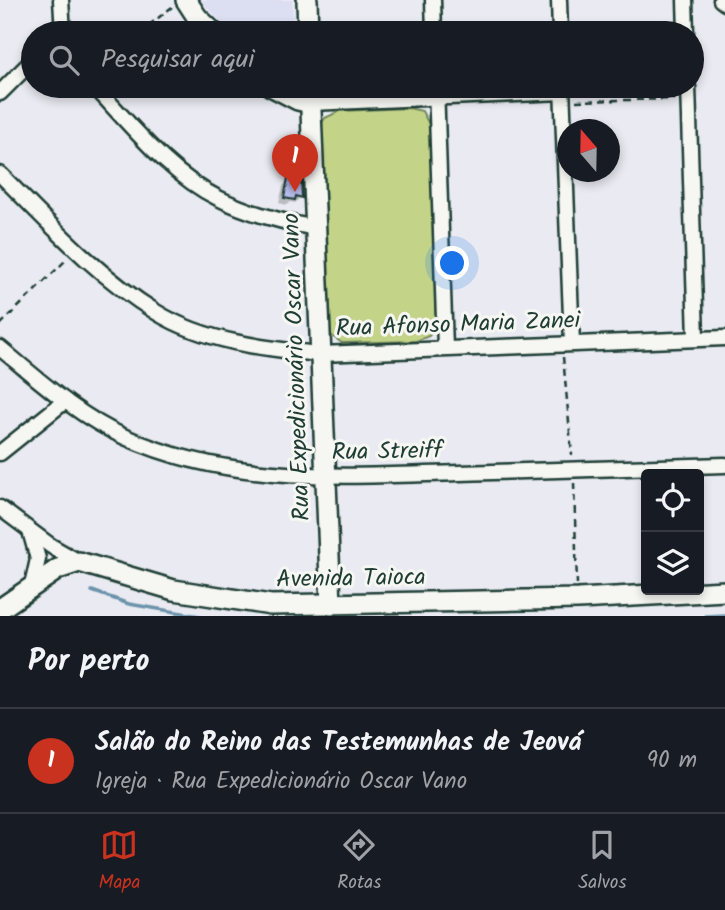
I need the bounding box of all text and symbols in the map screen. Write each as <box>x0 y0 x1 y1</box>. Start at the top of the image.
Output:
search box <box>21 21 704 98</box>
text: Pesquisar aqui <box>101 39 254 81</box>
icon: search <box>45 41 83 79</box>
north arrow <box>557 119 620 182</box>
pin: 1 <box>272 134 318 192</box>
street label: Rua Expedicionário Oscar Vano <box>272 212 322 522</box>
your location <box>435 246 469 280</box>
street label: Rua Afonso Maria Zanei <box>335 301 582 349</box>
street label: Rua Streiff <box>331 431 446 472</box>
map controls <box>641 469 704 595</box>
button: locate <box>641 469 704 532</box>
button: layers <box>641 532 704 595</box>
street label: Avenida Taioca <box>276 558 426 600</box>
text: Por perto <box>28 638 149 686</box>
text: Salão do Reino das Testemunhas de Jeová <box>95 722 582 764</box>
text: 1 <box>48 743 54 779</box>
text: 90 m <box>647 743 697 779</box>
text: Igreja · Rua Expedicionário Oscar Vano <box>95 764 467 800</box>
tab: Mapa <box>98 826 140 898</box>
tab: Rotas <box>337 826 381 898</box>
tab: Salvos <box>578 826 627 898</box>

